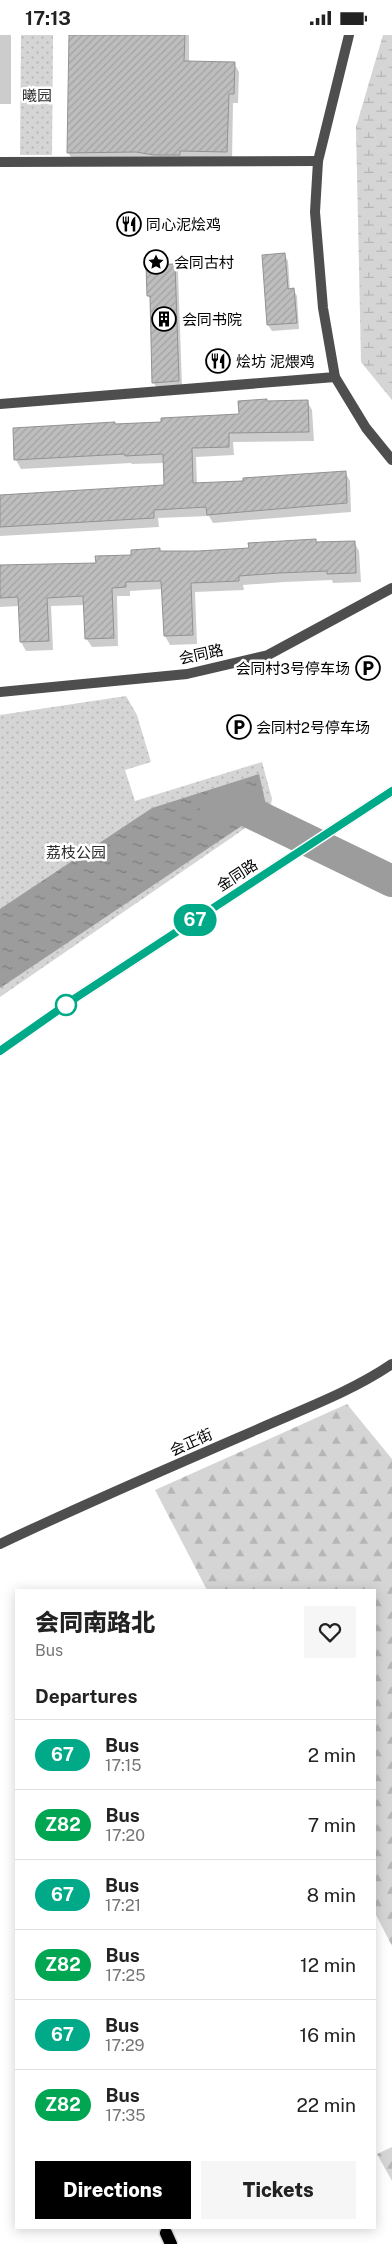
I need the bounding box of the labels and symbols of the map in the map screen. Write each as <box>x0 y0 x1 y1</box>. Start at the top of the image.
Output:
park label: 曦园 <box>22 87 52 104</box>
restaurant icon: 同心泥烩鸡 <box>116 211 142 237</box>
place label: 同心泥烩鸡 <box>146 216 221 233</box>
place icon: 会同古村 <box>143 249 169 275</box>
place label: 会同古村 <box>174 254 234 271</box>
building icon: 会同书院 <box>151 306 177 332</box>
place label: 会同书院 <box>182 311 242 328</box>
restaurant icon: 烩坊 泥煨鸡 <box>205 348 231 374</box>
place label: 烩坊 泥煨鸡 <box>236 353 315 370</box>
street label: 会同路 <box>177 641 225 667</box>
parking icon: 会同村3号停车场 <box>355 655 381 681</box>
place label: 会同村3号停车场 <box>236 660 350 677</box>
parking icon: 会同村2号停车场 <box>226 714 252 740</box>
place label: 会同村2号停车场 <box>256 719 370 736</box>
park label: 荔枝公园 <box>46 844 106 861</box>
street label: 金同路 <box>213 856 261 894</box>
line badge: 67 <box>172 904 218 936</box>
unlabelled marker <box>55 994 77 1016</box>
street label: 会正街 <box>167 1425 215 1459</box>

